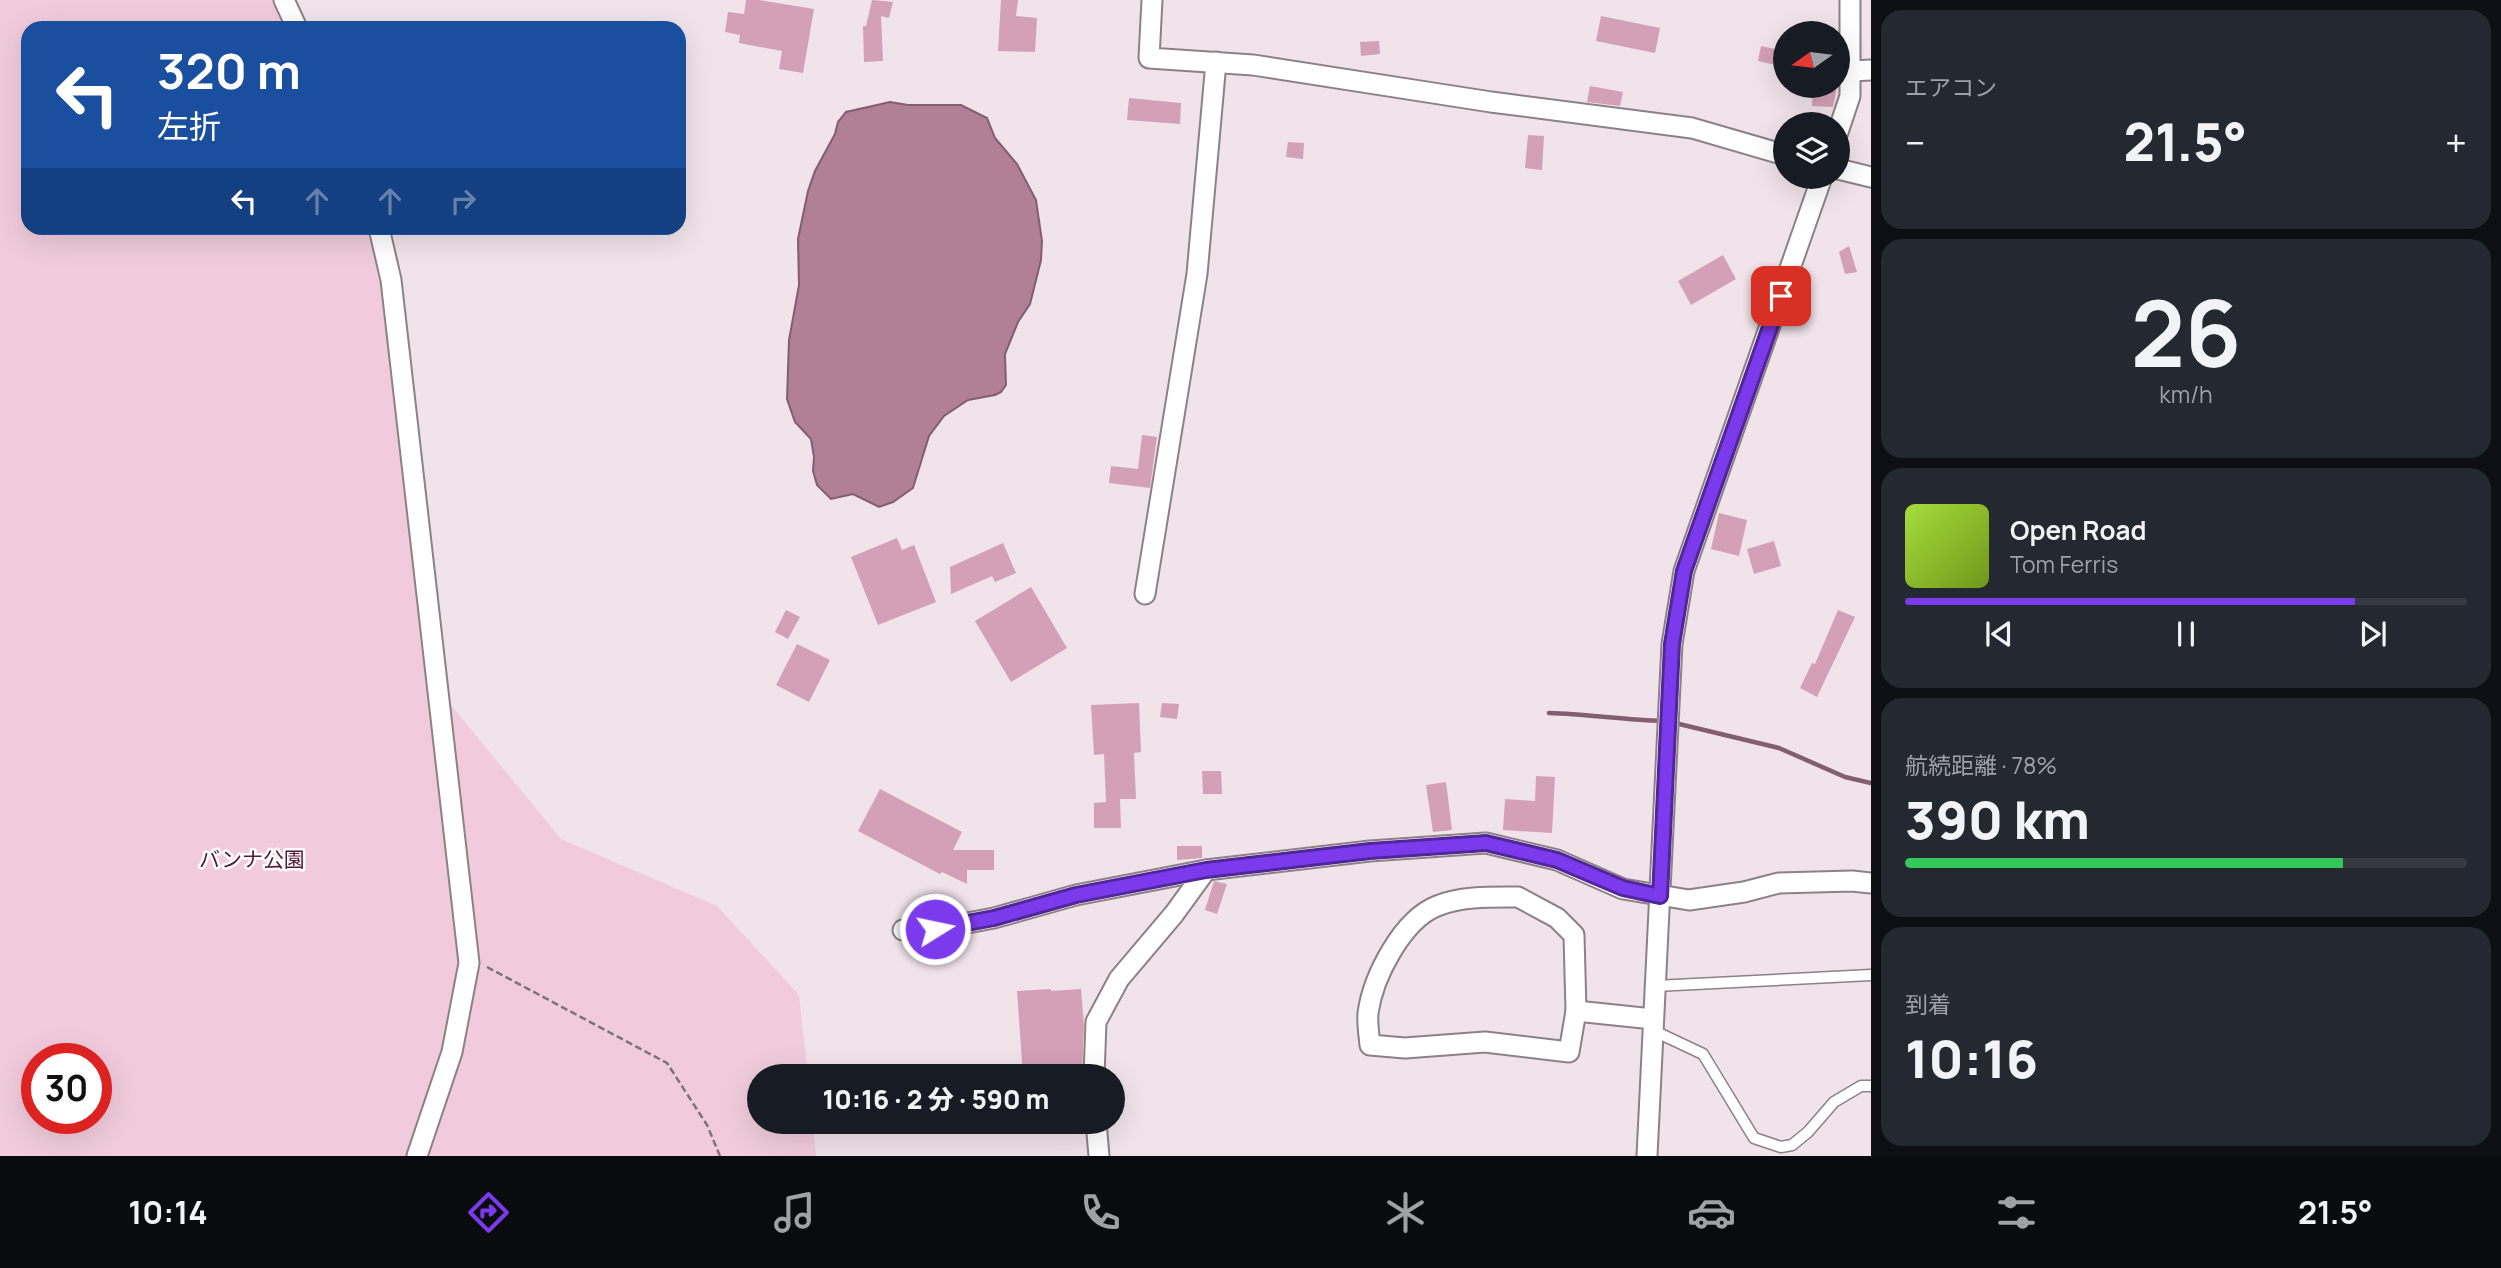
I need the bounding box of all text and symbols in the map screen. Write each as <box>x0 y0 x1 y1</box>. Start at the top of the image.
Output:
north arrow <box>1773 21 1850 98</box>
map controls <box>1773 21 1850 189</box>
text: 320 m <box>157 37 301 104</box>
icon: left <box>42 49 133 140</box>
text: エアコン <box>1905 71 1997 103</box>
text: 左折 <box>157 104 221 148</box>
text: 21.5° <box>2124 106 2247 177</box>
button: layers <box>1773 112 1850 189</box>
text: − <box>1905 116 1926 168</box>
text: + <box>2445 116 2467 168</box>
icon: left <box>225 182 263 220</box>
icon: ahead <box>298 182 336 220</box>
icon: ahead <box>371 182 409 220</box>
icon: right <box>444 182 482 220</box>
pin <box>1751 266 1811 326</box>
text: 26 <box>2131 270 2241 394</box>
icon: arrive <box>1762 277 1800 315</box>
text: km/h <box>2159 378 2213 410</box>
text: Open Road <box>2010 512 2146 548</box>
text: Tom Ferris <box>2010 548 2118 580</box>
icon: previous <box>1980 615 2018 653</box>
icon: pause <box>2167 615 2205 653</box>
icon: next <box>2354 615 2392 653</box>
text: 航続距離 · 78% <box>1905 749 2057 781</box>
text: 390 km <box>1905 784 2090 855</box>
park label: バンナ公園 <box>199 845 305 873</box>
position arrow <box>898 892 972 966</box>
text: 到着 <box>1905 988 1951 1020</box>
text: 10:16 <box>1905 1023 2038 1094</box>
speed limit sign: 30 <box>21 1043 112 1134</box>
text: 10:16 · 2 分 · 590 m <box>823 1081 1049 1117</box>
icon: directions <box>464 1188 513 1237</box>
icon: music <box>770 1188 819 1237</box>
icon: phone <box>1076 1188 1125 1237</box>
icon: climate <box>1381 1188 1430 1237</box>
icon: car <box>1687 1188 1736 1237</box>
icon: filters <box>1992 1188 2041 1237</box>
text: 10:14 <box>128 1190 208 1234</box>
text: 21.5° <box>2298 1190 2373 1234</box>

